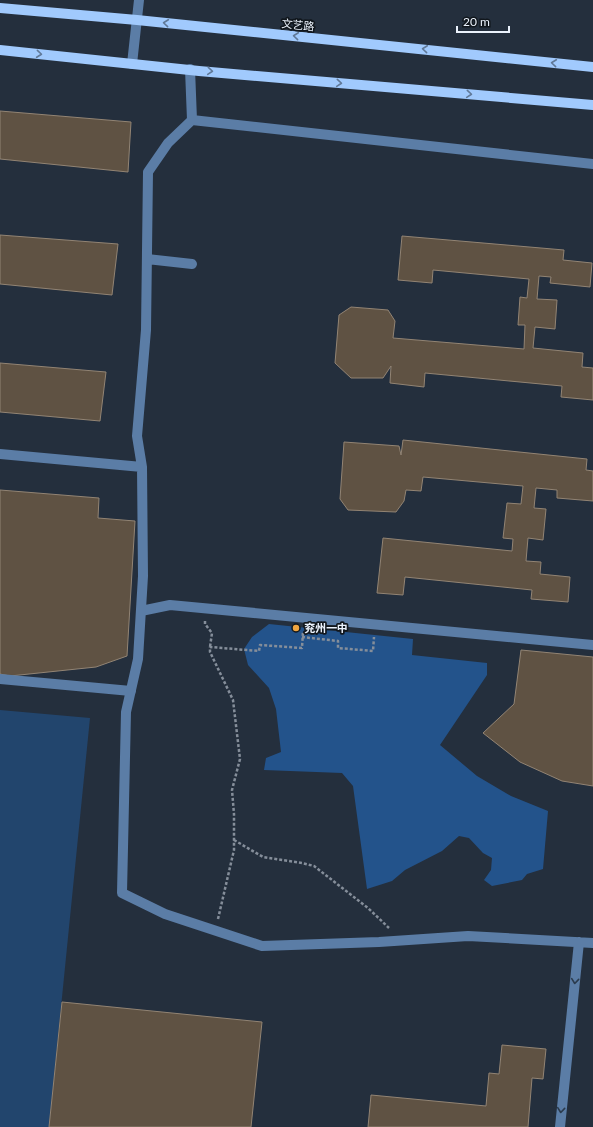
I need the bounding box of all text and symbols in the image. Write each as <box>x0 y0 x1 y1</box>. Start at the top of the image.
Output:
scale bar <box>457 8 509 34</box>
text: 20 m <box>463 14 490 29</box>
street label: 文艺路 <box>281 16 315 33</box>
one-way arrow <box>163 19 169 28</box>
one-way arrow <box>292 32 299 41</box>
one-way arrow <box>422 45 428 54</box>
one-way arrow <box>36 50 42 59</box>
one-way arrow <box>551 58 557 67</box>
one-way arrow <box>207 67 213 76</box>
one-way arrow <box>336 78 342 87</box>
one-way arrow <box>466 89 472 98</box>
place label: 兖州一中 <box>304 621 348 634</box>
marker: 兖州一中 <box>291 623 301 633</box>
one-way arrow <box>571 978 580 984</box>
one-way arrow <box>557 1107 566 1113</box>

